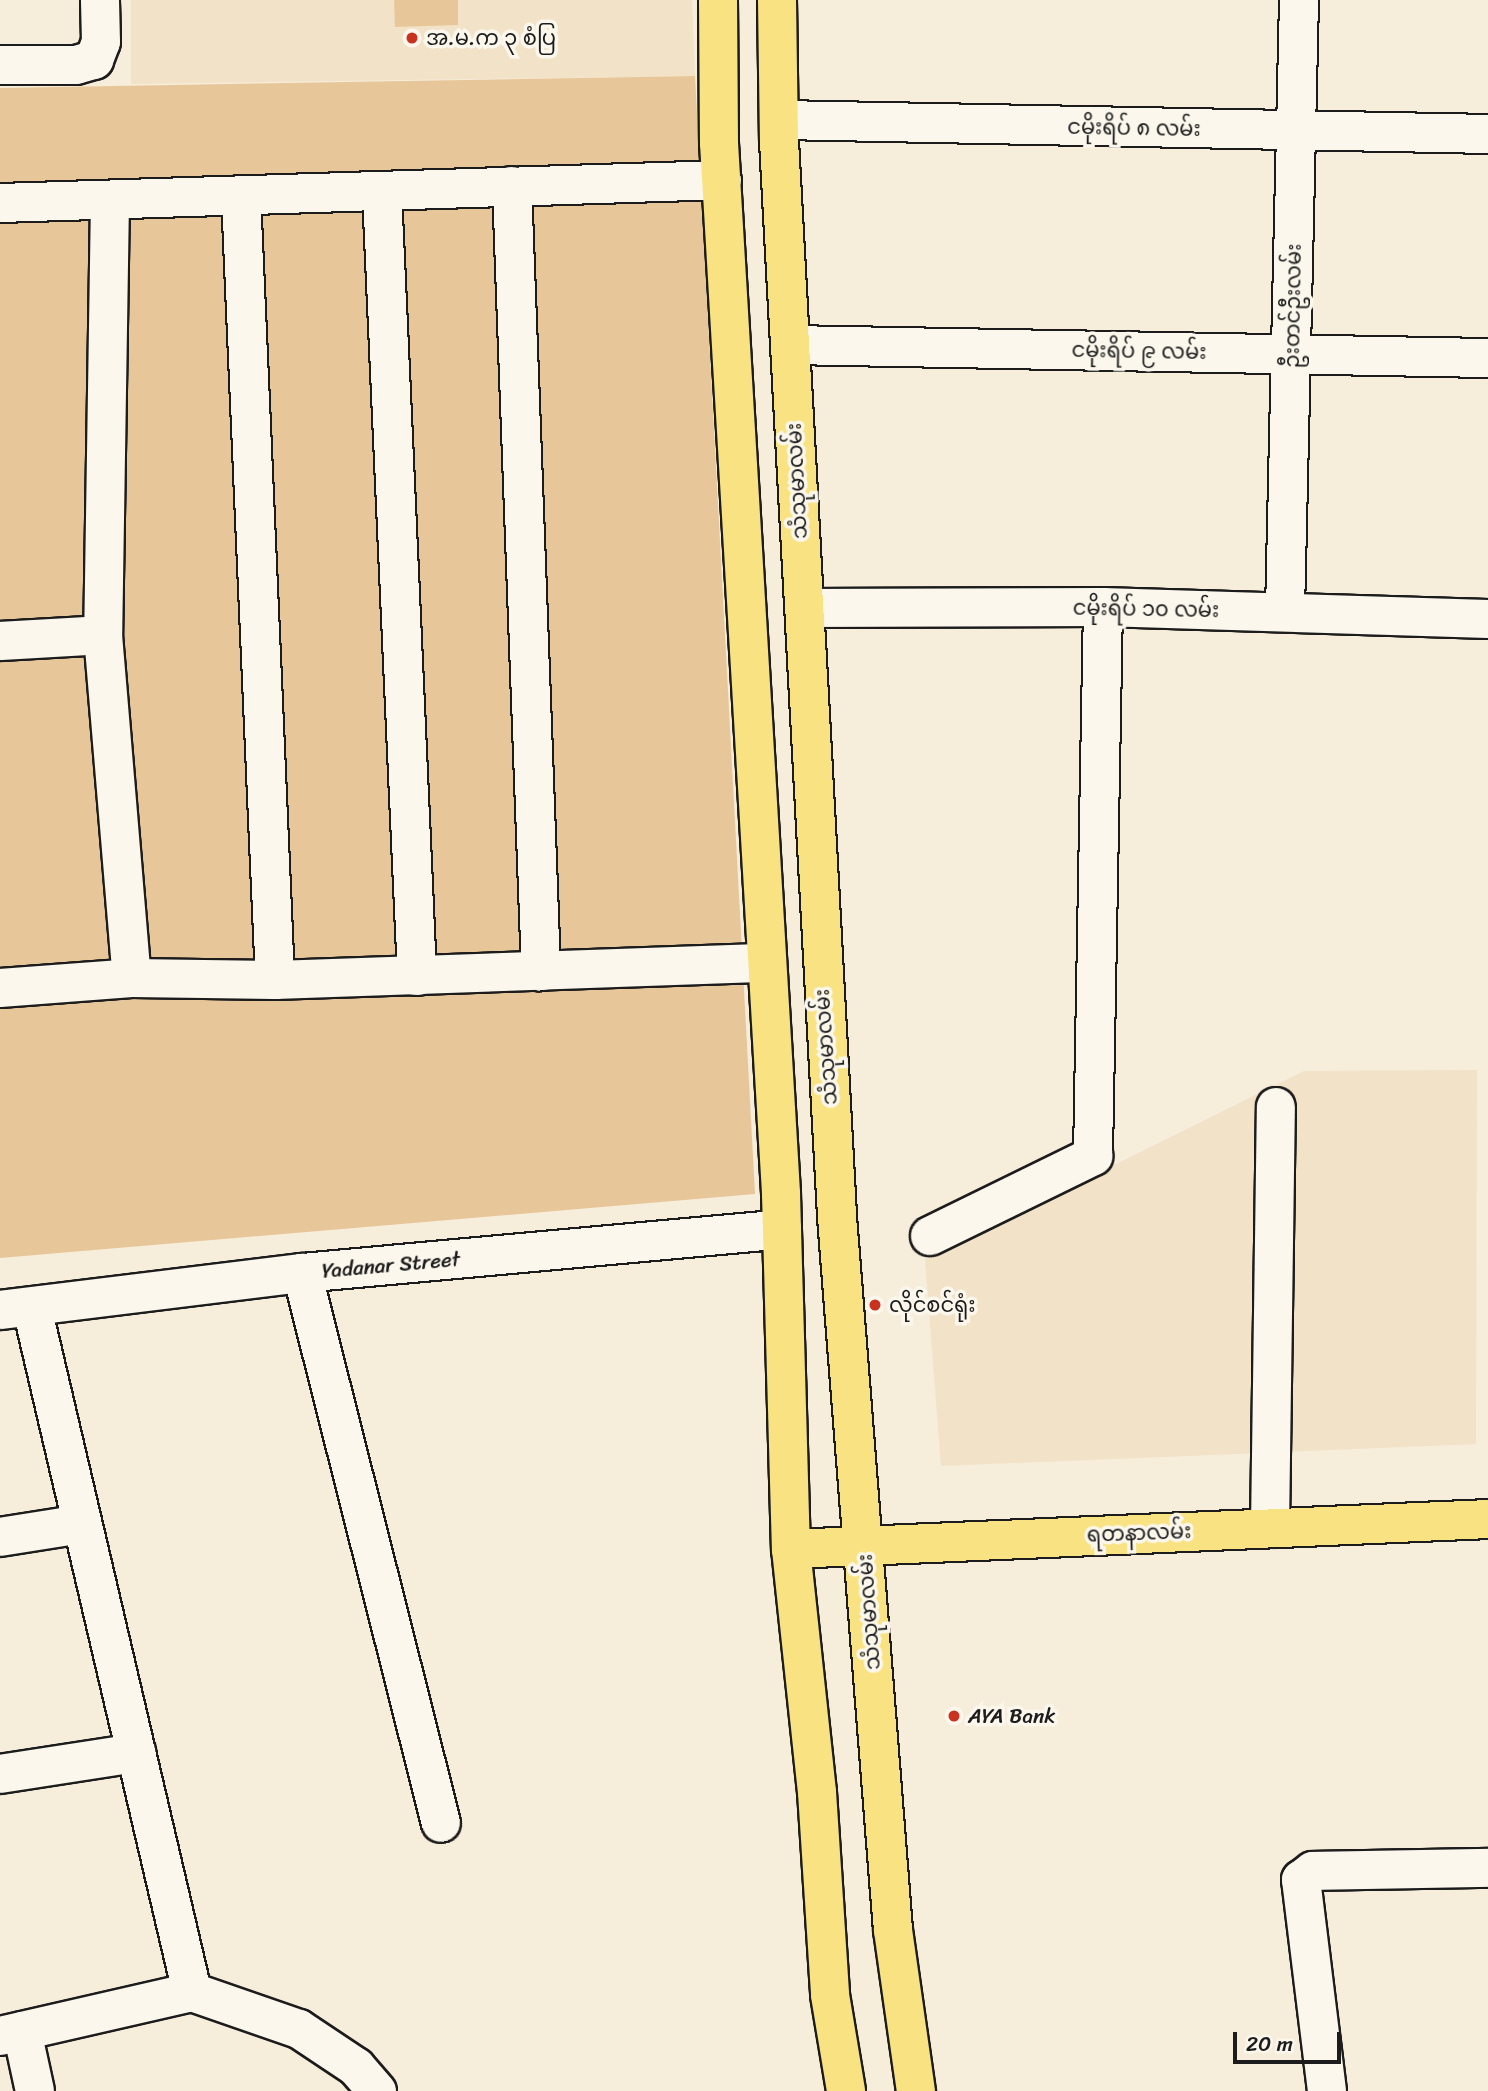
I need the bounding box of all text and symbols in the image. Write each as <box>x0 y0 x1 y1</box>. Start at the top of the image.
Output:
place label: အ.မ.က ၃ စံပြ <box>426 25 556 51</box>
marker: အ.မ.က ၃ စံပြ <box>404 30 420 46</box>
street label: ငမိုးရိပ် ၈ လမ်း <box>1067 114 1201 142</box>
street label: ဦးတင်ဦးလမ်း <box>1279 243 1307 369</box>
street label: ငမိုးရိပ် ၉ လမ်း <box>1071 337 1207 365</box>
street label: သံသုမာလမ်း <box>781 422 813 540</box>
street label: ငမိုးရိပ် ၁၀ လမ်း <box>1073 595 1219 623</box>
street label: သံသုမာလမ်း <box>809 988 843 1106</box>
street label: Yadanar Street <box>321 1246 461 1284</box>
place label: လိုင်စင်ရုံး <box>889 1292 976 1318</box>
marker: လိုင်စင်ရုံး <box>867 1297 883 1313</box>
street label: ရတနာလမ်း <box>1086 1519 1192 1547</box>
street label: သံသုမာလမ်း <box>852 1553 886 1671</box>
place label: AYA Bank <box>968 1703 1055 1729</box>
marker: AYA Bank <box>946 1708 962 1724</box>
scale bar <box>1236 2018 1344 2062</box>
text: 20 m <box>1246 2025 1293 2063</box>

